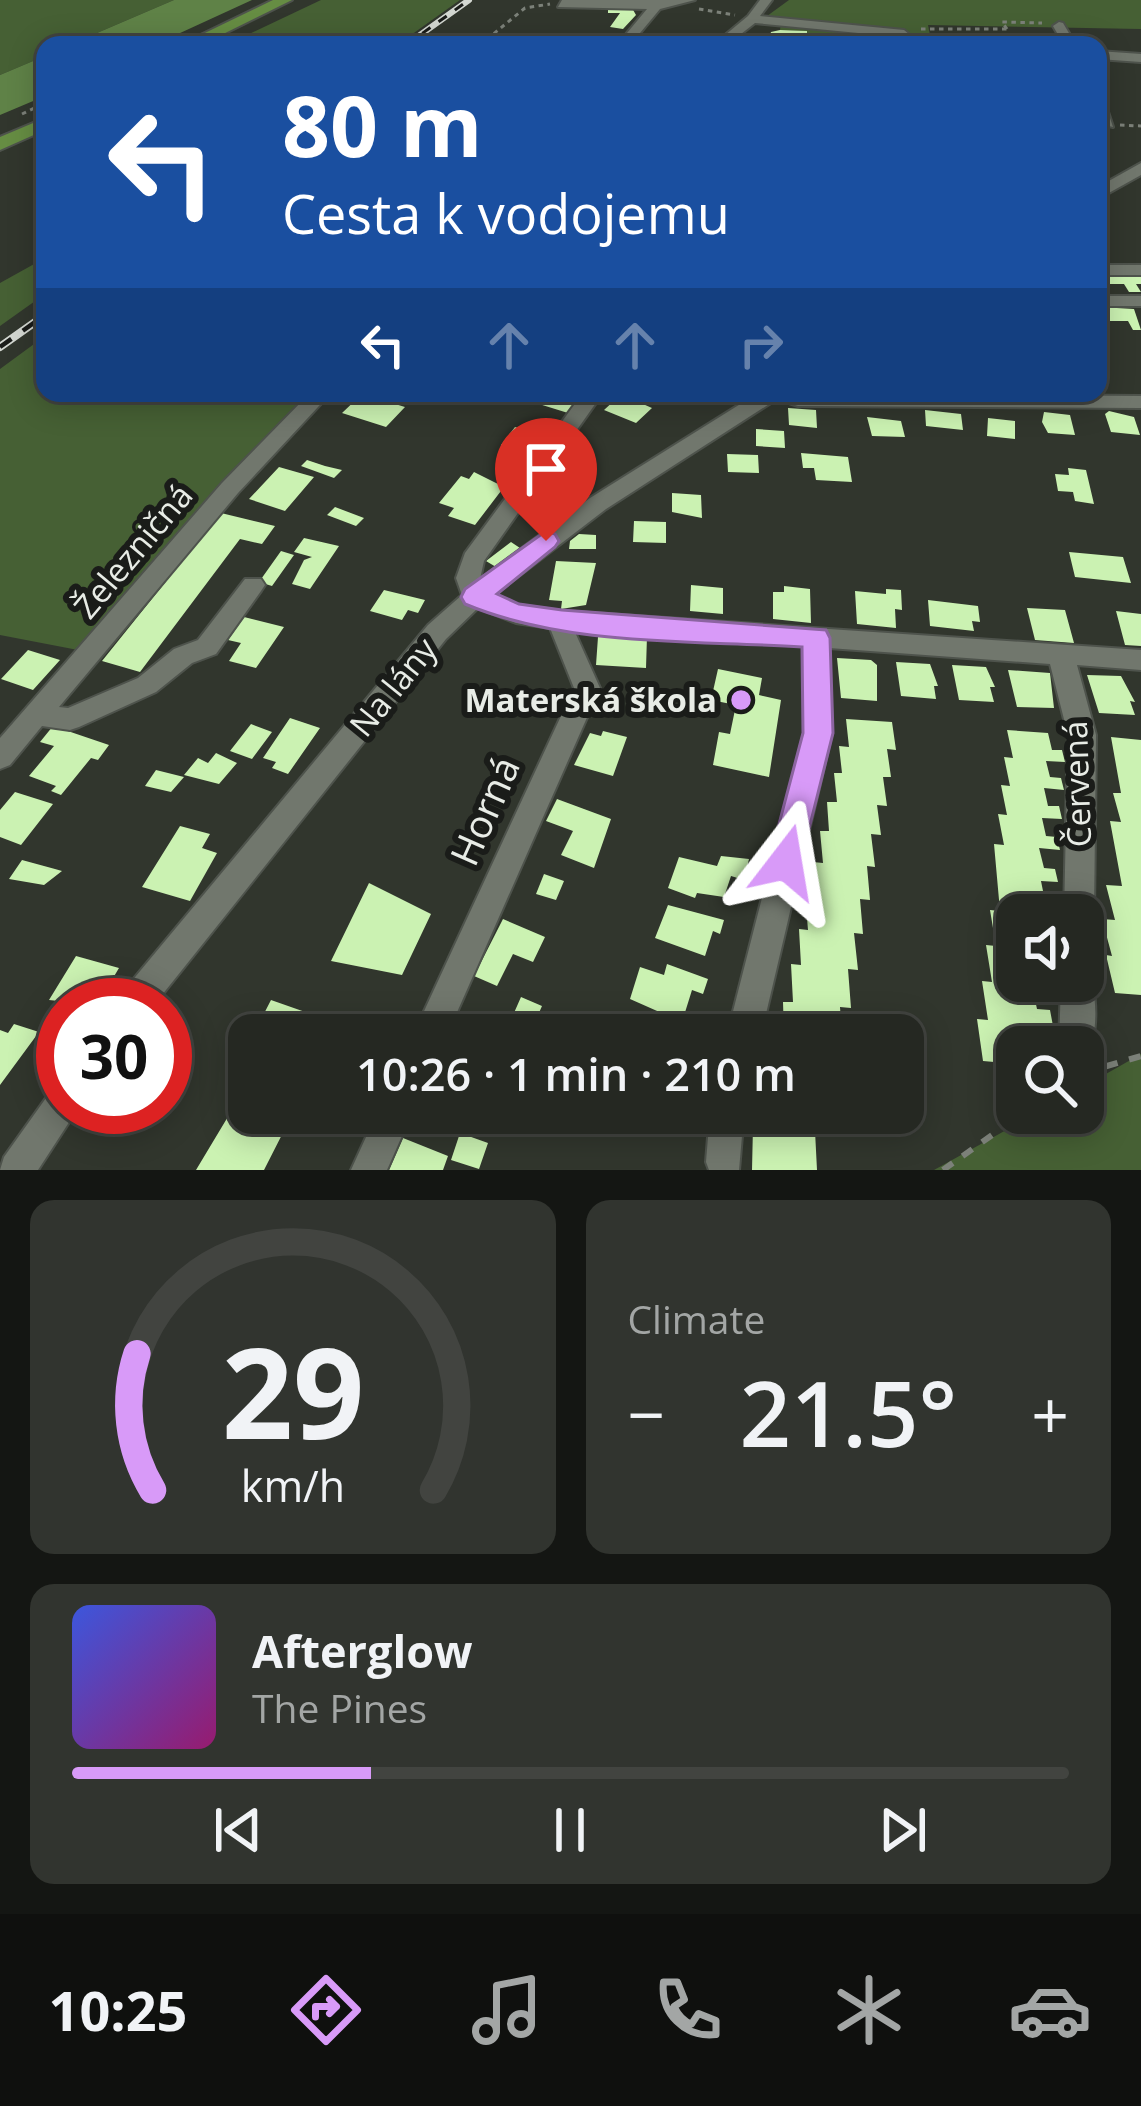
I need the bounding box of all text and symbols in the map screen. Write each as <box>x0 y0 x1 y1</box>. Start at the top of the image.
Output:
text: 80 m <box>282 67 482 182</box>
icon: left <box>84 84 240 240</box>
text: Cesta k vodojemu <box>282 176 730 250</box>
icon: left <box>350 312 416 378</box>
icon: ahead <box>476 312 542 378</box>
icon: ahead <box>602 312 668 378</box>
icon: right <box>728 312 794 378</box>
pin <box>495 418 597 541</box>
icon: arrive <box>513 436 579 502</box>
street label: Železničná <box>63 474 202 627</box>
street label: Na lány <box>339 627 447 746</box>
place label: Materská škola <box>464 677 717 722</box>
marker: Materská škola <box>728 687 754 713</box>
street label: Červená <box>1052 720 1101 848</box>
street label: Horná <box>436 748 531 873</box>
position arrow <box>723 799 849 925</box>
map controls <box>996 894 1104 1134</box>
button: sound <box>996 894 1104 1002</box>
speed limit sign: 30 <box>36 978 192 1134</box>
button: search <box>996 1026 1104 1134</box>
text: 10:26 · 1 min · 210 m <box>356 1043 796 1104</box>
text: Climate <box>628 1292 765 1345</box>
text: 29 <box>221 1306 364 1476</box>
text: 21.5° <box>739 1351 957 1473</box>
text: − <box>628 1368 665 1458</box>
text: + <box>1031 1368 1069 1458</box>
text: km/h <box>241 1456 345 1515</box>
text: Afterglow <box>252 1620 473 1681</box>
text: The Pines <box>252 1681 427 1734</box>
icon: previous <box>205 1797 271 1863</box>
icon: pause <box>537 1797 603 1863</box>
icon: next <box>870 1797 936 1863</box>
icon: directions <box>284 1968 368 2052</box>
icon: music <box>465 1968 549 2052</box>
icon: phone <box>646 1968 730 2052</box>
icon: climate <box>827 1968 911 2052</box>
icon: car <box>1008 1968 1092 2052</box>
text: 10:25 <box>49 1973 187 2047</box>

